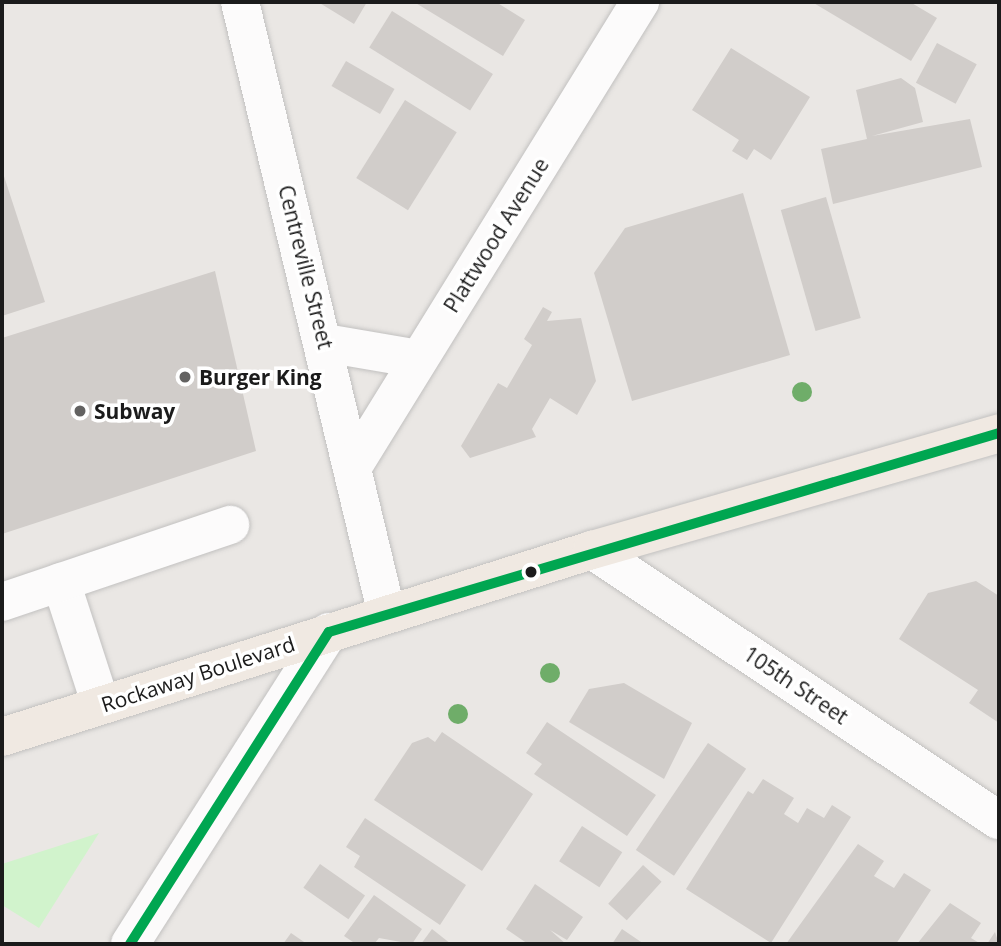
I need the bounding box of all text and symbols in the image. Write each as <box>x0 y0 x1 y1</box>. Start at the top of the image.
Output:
street label: Plattwood Avenue <box>438 153 554 317</box>
street label: Centreville Street <box>273 182 339 352</box>
place label: Burger King <box>199 364 322 390</box>
marker: Burger King <box>177 369 193 385</box>
place label: Subway <box>94 398 175 424</box>
marker: Subway <box>72 403 88 419</box>
unlabelled marker <box>524 565 538 579</box>
street label: Rockaway Boulevard <box>98 631 298 717</box>
street label: 105th Street <box>739 641 853 729</box>

